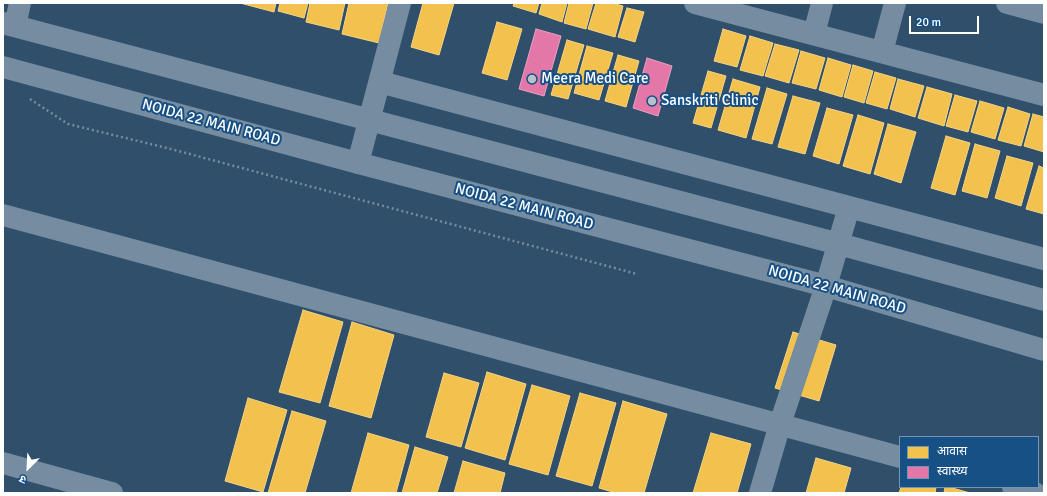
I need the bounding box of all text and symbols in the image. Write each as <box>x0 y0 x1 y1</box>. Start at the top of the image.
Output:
scale bar <box>911 8 981 34</box>
text: 20 m <box>916 15 941 30</box>
place label: Meera Medi Care <box>541 70 649 88</box>
marker: Meera Medi Care <box>526 73 538 85</box>
place label: Sanskriti Clinic <box>661 92 758 110</box>
marker: Sanskriti Clinic <box>646 95 658 107</box>
street label: NOIDA 22 MAIN ROAD <box>140 96 282 150</box>
street label: NOIDA 22 MAIN ROAD <box>453 180 595 234</box>
street label: NOIDA 22 MAIN ROAD <box>766 262 908 318</box>
legend <box>899 436 1039 488</box>
text: आवास <box>937 444 967 459</box>
north arrow <box>8 448 48 488</box>
text: स्वास्थ्य <box>937 464 967 479</box>
text: उ <box>17 472 29 487</box>

